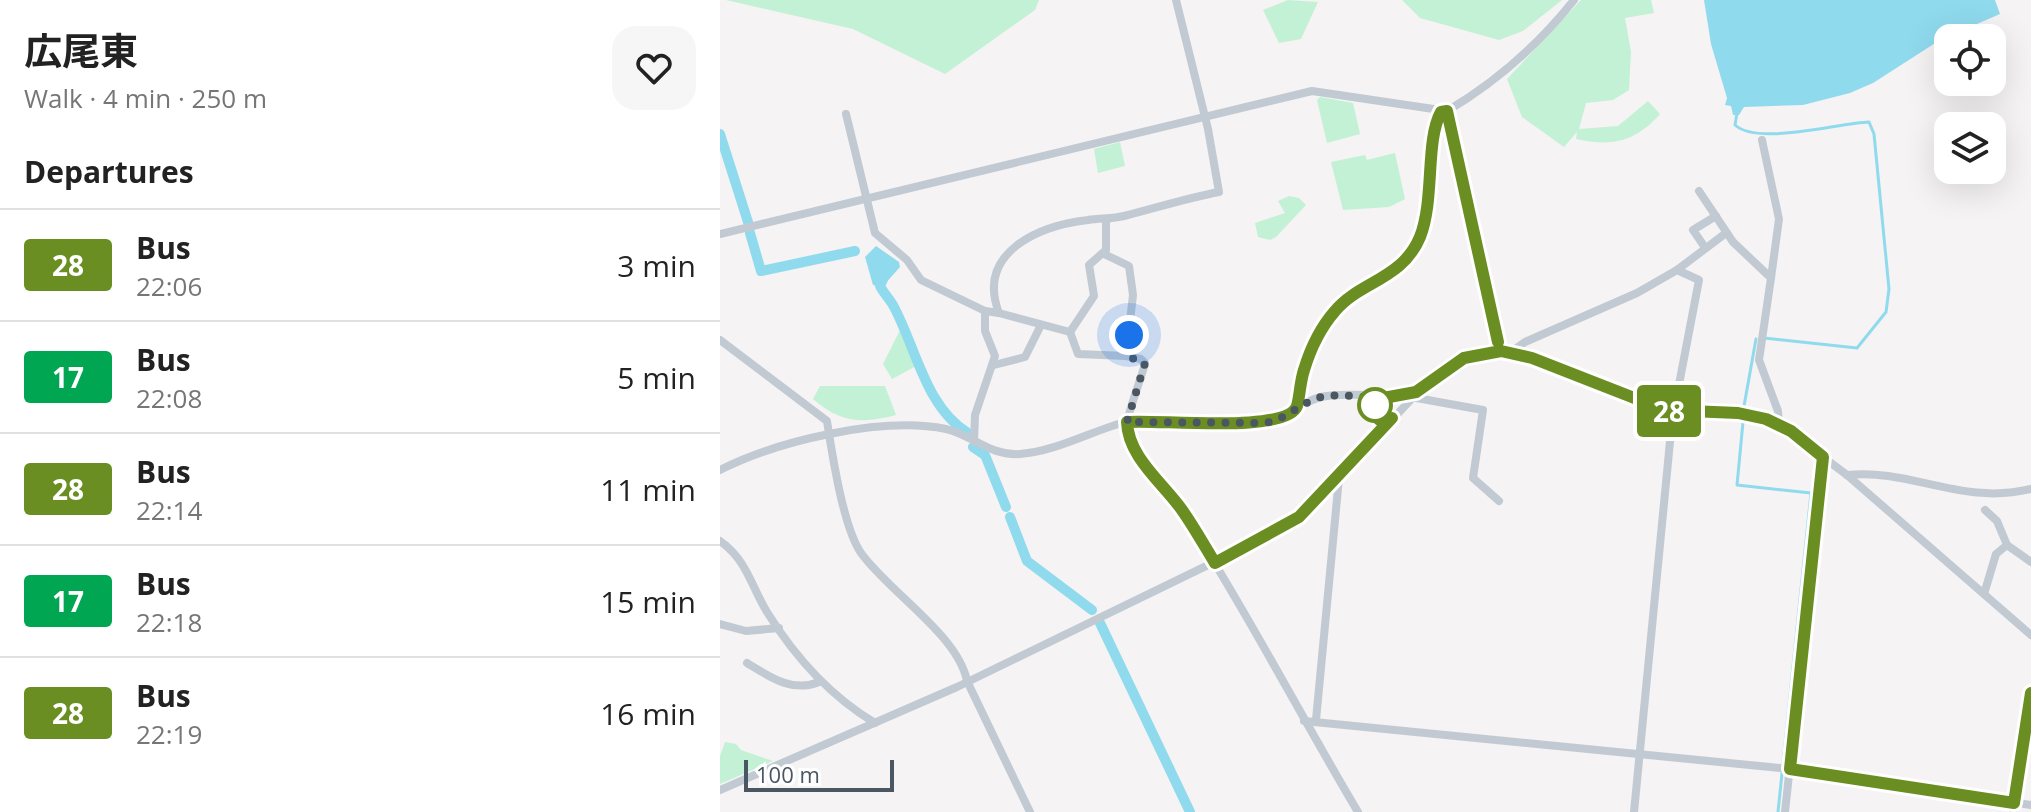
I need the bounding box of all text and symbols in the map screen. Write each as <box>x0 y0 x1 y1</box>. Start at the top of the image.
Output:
text: 広尾東 <box>24 24 138 76</box>
map controls <box>1934 24 2006 184</box>
button: locate <box>1934 24 2006 96</box>
button: heart <box>612 26 696 110</box>
text: Walk · 4 min · 250 m <box>24 80 267 116</box>
button: layers <box>1934 112 2006 184</box>
text: Departures <box>24 151 194 192</box>
text: Bus <box>136 227 191 268</box>
text: 3 min <box>617 245 696 286</box>
text: 28 <box>52 246 84 284</box>
text: 22:06 <box>136 268 202 304</box>
your location <box>1109 315 1149 355</box>
text: Bus <box>136 339 191 380</box>
text: 5 min <box>617 357 696 398</box>
text: 17 <box>52 358 84 396</box>
text: 22:08 <box>136 380 202 416</box>
line badge: 28 <box>1633 385 1705 437</box>
unlabelled marker <box>1358 388 1392 422</box>
text: 28 <box>1653 392 1685 430</box>
text: Bus <box>136 451 191 492</box>
text: 11 min <box>600 469 696 510</box>
text: 28 <box>52 470 84 508</box>
text: 22:14 <box>136 492 202 528</box>
text: Bus <box>136 563 191 604</box>
text: 15 min <box>600 581 696 622</box>
text: 17 <box>52 582 84 620</box>
text: 22:18 <box>136 604 202 640</box>
text: Bus <box>136 675 191 716</box>
text: 16 min <box>600 693 696 734</box>
text: 28 <box>52 694 84 732</box>
text: 22:19 <box>136 716 202 752</box>
scale bar <box>744 756 894 792</box>
text: 100 m <box>756 759 820 789</box>

